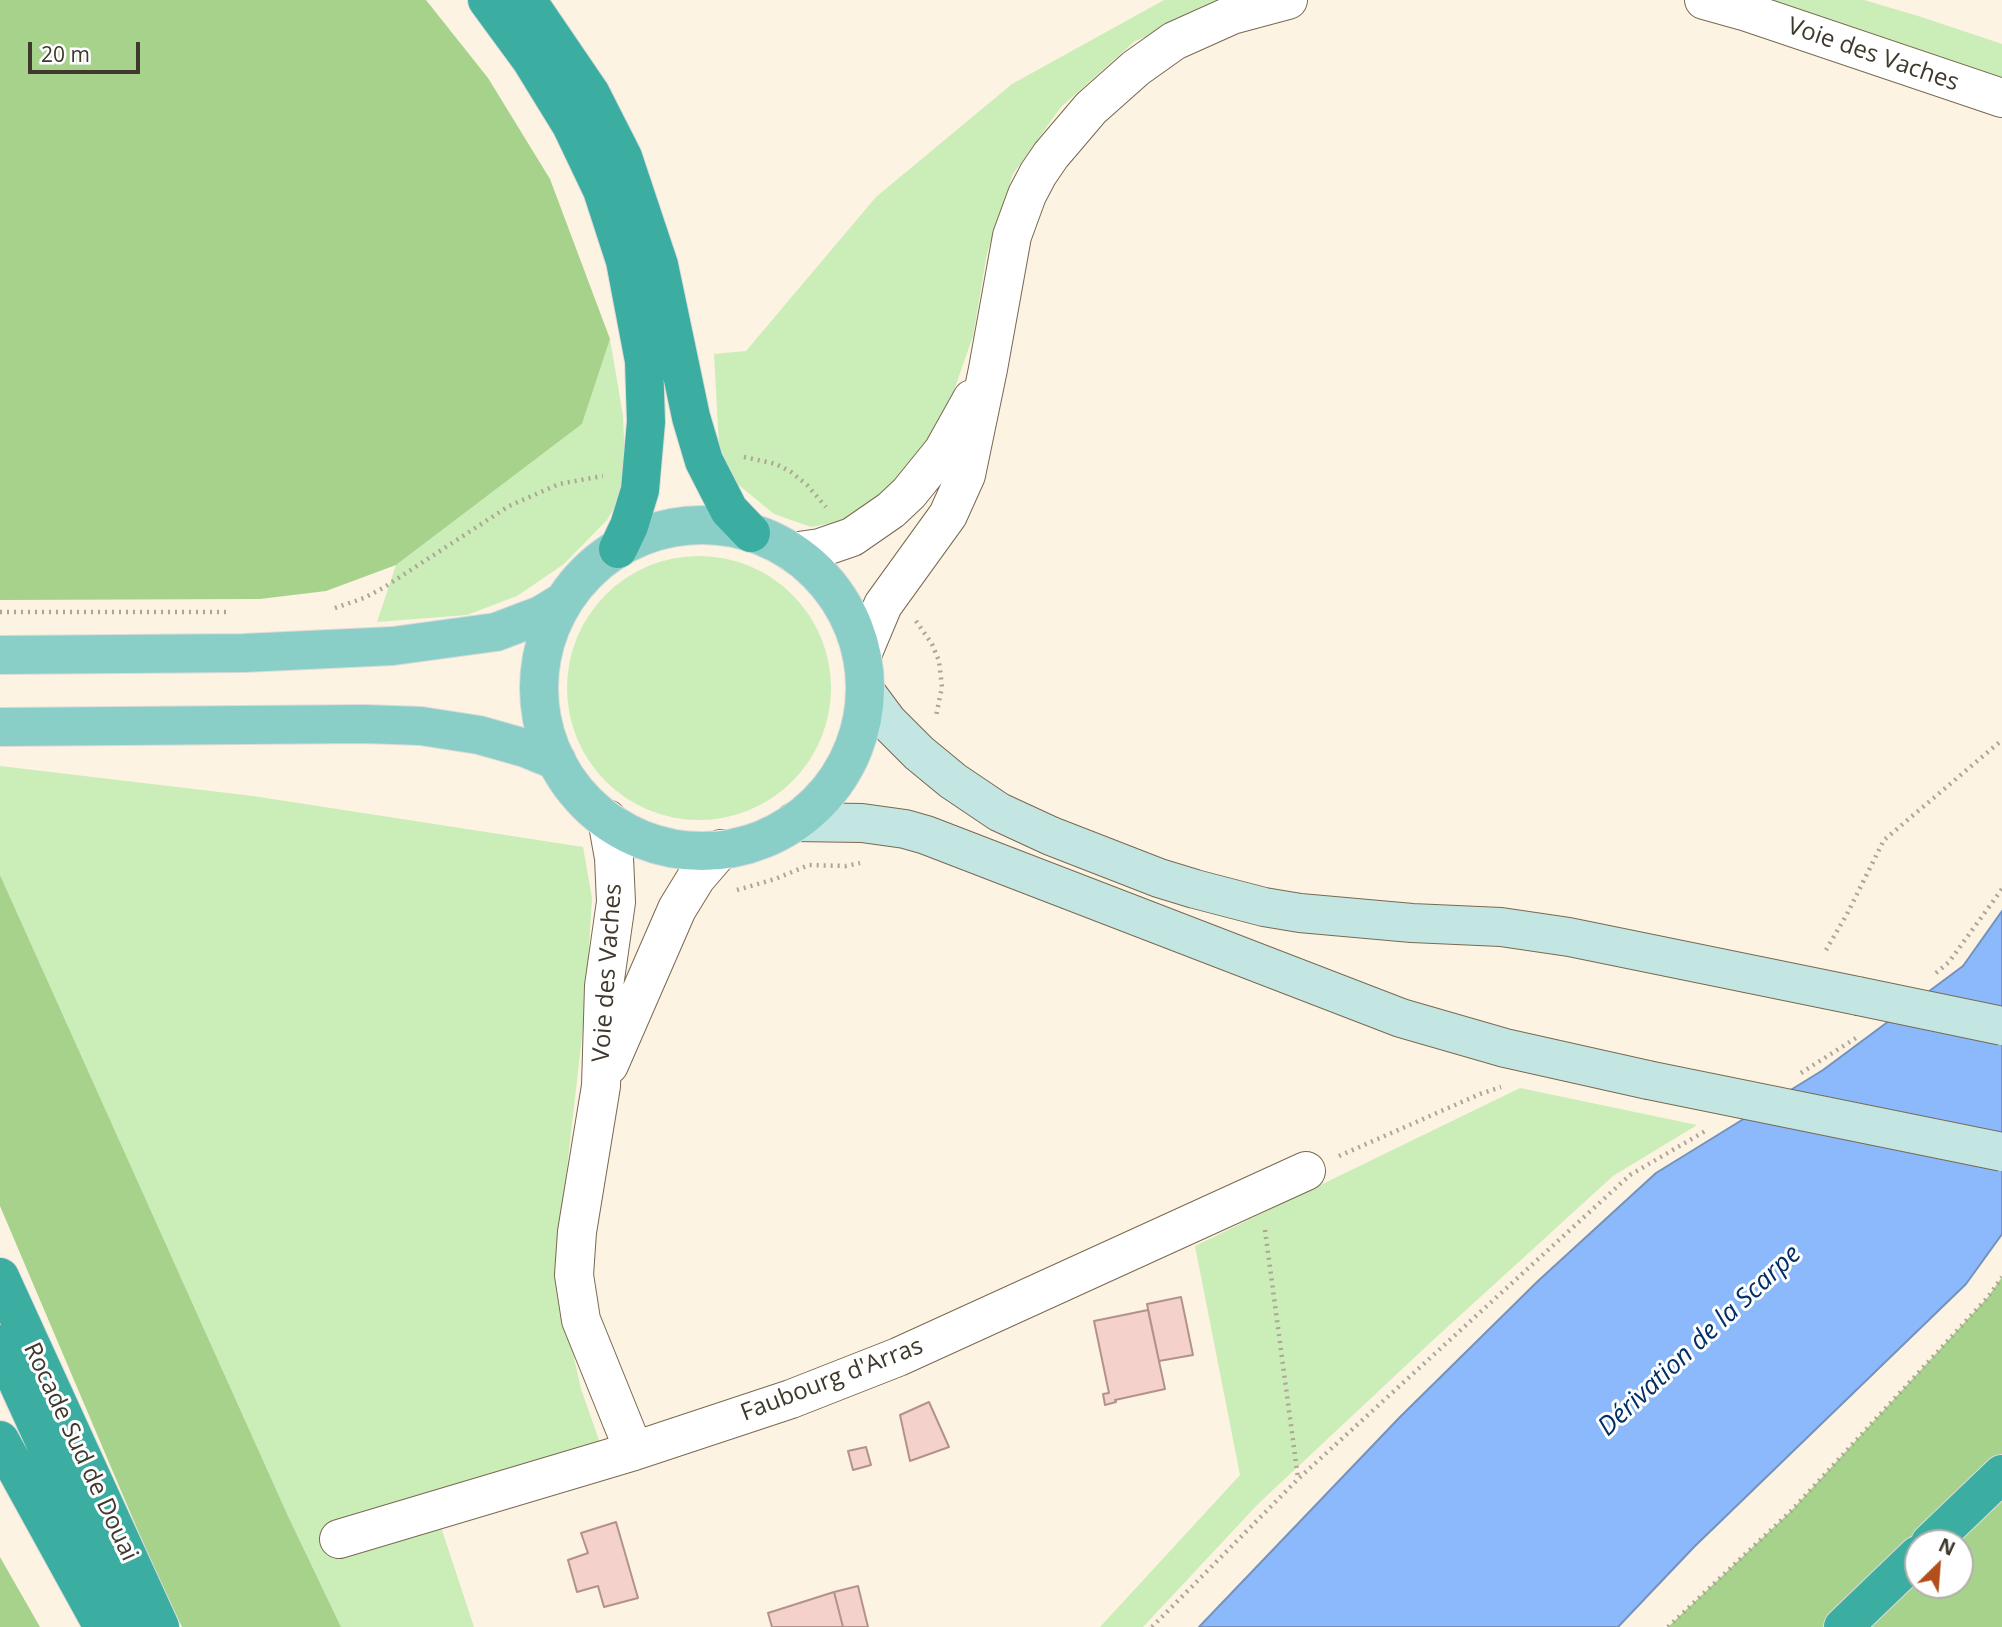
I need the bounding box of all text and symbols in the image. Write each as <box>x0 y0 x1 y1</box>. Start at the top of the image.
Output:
street label: Voie des Vaches <box>1784 12 1962 98</box>
scale bar <box>32 28 144 72</box>
text: 20 m <box>41 40 90 68</box>
street label: Voie des Vaches <box>587 883 629 1063</box>
water label: Dérivation de la Scarpe <box>1592 1239 1808 1443</box>
street label: Faubourg d'Arras <box>737 1332 927 1428</box>
street label: Rocade Sud de Douai <box>17 1338 143 1566</box>
north arrow <box>1904 1529 1974 1599</box>
text: N <box>1935 1532 1960 1562</box>

